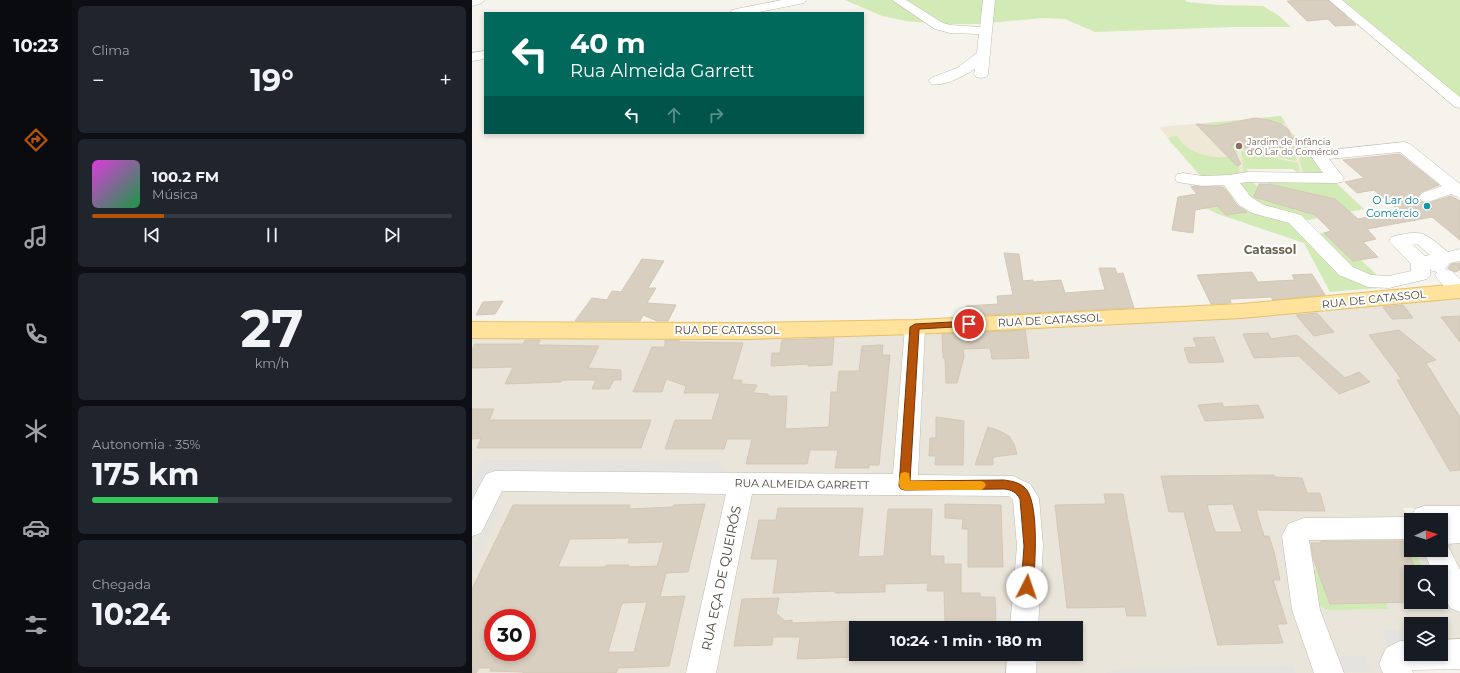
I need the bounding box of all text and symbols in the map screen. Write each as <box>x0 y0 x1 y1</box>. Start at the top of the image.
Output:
text: 40 m <box>570 26 646 60</box>
icon: left <box>504 28 556 80</box>
text: 10:23 <box>13 35 59 57</box>
text: Clima <box>92 42 130 58</box>
text: Rua Almeida Garrett <box>570 60 754 82</box>
text: 19° <box>250 62 294 99</box>
text: − <box>92 67 105 94</box>
text: + <box>439 67 452 94</box>
icon: left <box>621 104 643 126</box>
icon: ahead <box>663 104 685 126</box>
icon: right <box>705 104 727 126</box>
icon: directions <box>22 126 50 154</box>
place label: Jardim de Infância d'O Lar do Comércio <box>1246 136 1339 157</box>
marker: Jardim de Infância d'O Lar do Comércio <box>1234 141 1244 151</box>
text: 100.2 FM <box>152 167 219 186</box>
text: Música <box>152 186 198 202</box>
place label: O Lar do Comércio <box>1366 193 1419 220</box>
marker: O Lar do Comércio <box>1422 201 1432 211</box>
icon: music <box>22 223 50 251</box>
icon: previous <box>141 224 163 246</box>
icon: pause <box>261 224 283 246</box>
icon: next <box>381 224 403 246</box>
district label: Catassol <box>1244 242 1296 257</box>
street label: RUA DE CATASSOL <box>1321 287 1427 311</box>
text: 27 <box>241 297 303 360</box>
pin <box>952 307 986 341</box>
street label: RUA DE CATASSOL <box>997 310 1103 330</box>
icon: arrive <box>958 313 980 335</box>
icon: phone <box>22 320 50 348</box>
street label: RUA DE CATASSOL <box>675 323 780 337</box>
text: km/h <box>255 355 289 371</box>
icon: climate <box>22 417 50 445</box>
text: Autonomia · 35% <box>92 436 200 452</box>
text: 175 km <box>92 456 199 493</box>
street label: RUA ALMEIDA GARRETT <box>734 476 870 492</box>
street label: RUA EÇA DE QUEIRÓS <box>698 504 744 652</box>
north arrow <box>1404 513 1448 557</box>
map controls <box>1404 513 1448 661</box>
icon: car <box>22 514 50 542</box>
button: search <box>1404 565 1448 609</box>
position arrow <box>1006 566 1048 608</box>
text: Chegada <box>92 576 151 592</box>
text: 10:24 <box>92 596 170 633</box>
speed limit sign: 30 <box>484 609 536 661</box>
icon: filters <box>22 611 50 639</box>
button: layers <box>1404 617 1448 661</box>
text: 10:24 · 1 min · 180 m <box>890 631 1042 650</box>

